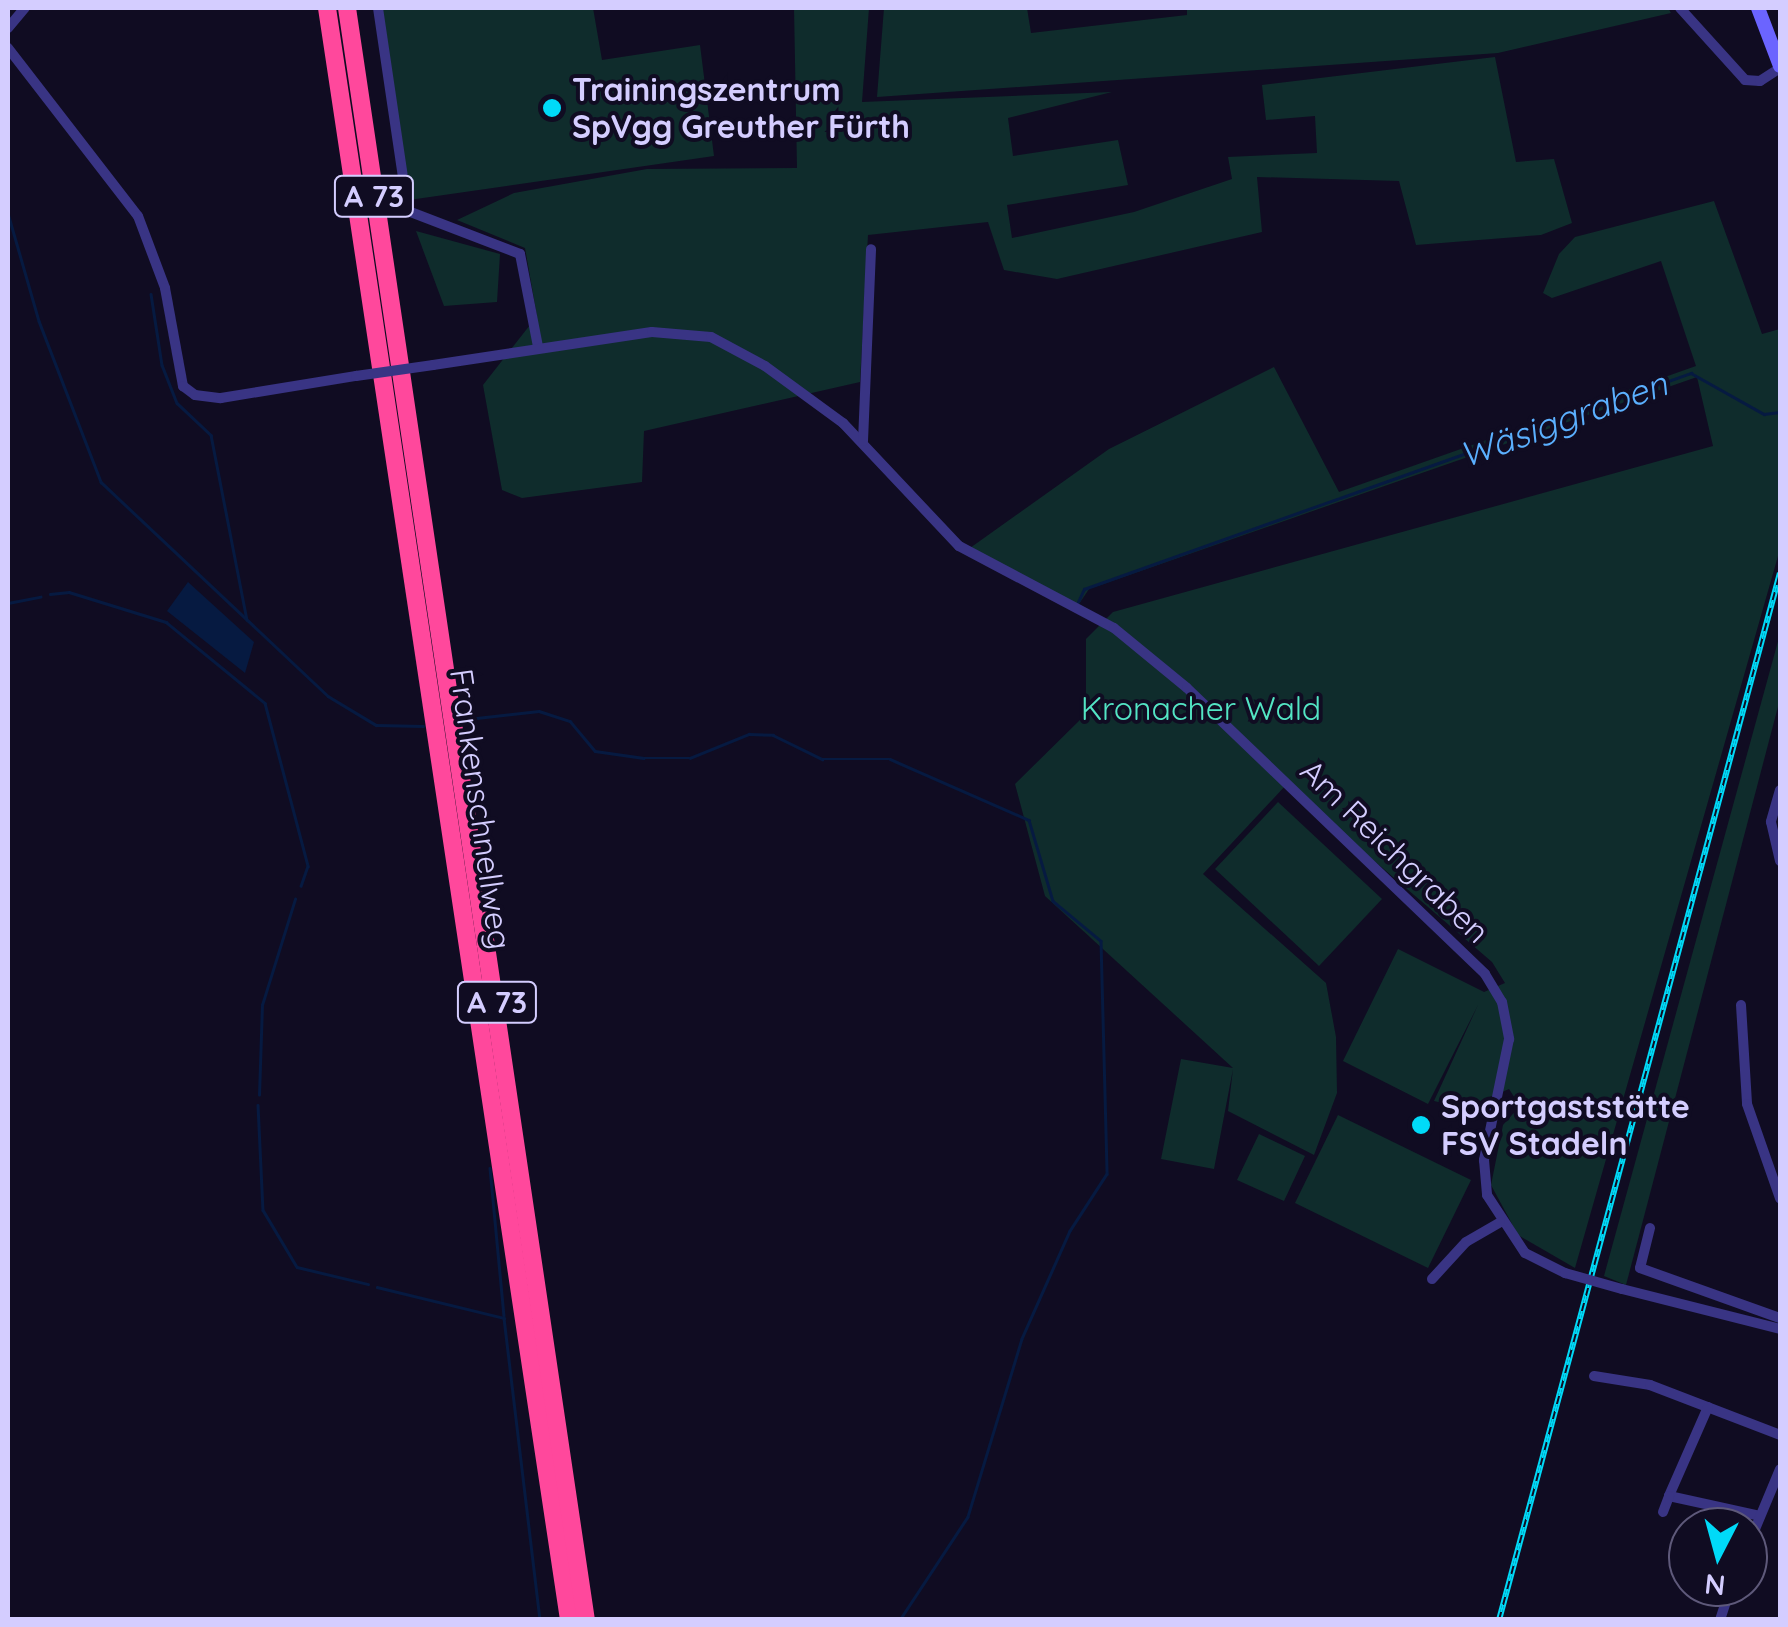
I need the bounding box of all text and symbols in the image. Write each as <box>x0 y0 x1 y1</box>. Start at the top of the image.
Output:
place label: Trainingszentrum SpVgg Greuther Fürth <box>572 71 910 146</box>
marker: Trainingszentrum SpVgg Greuther Fürth <box>541 97 563 119</box>
road number: A 73 <box>332 171 416 221</box>
water label: Wäsiggraben <box>1453 362 1673 476</box>
street label: Frankenschnellweg <box>442 666 520 952</box>
park label: Kronacher Wald <box>1081 689 1321 727</box>
street label: Am Reichgraben <box>1293 751 1497 951</box>
road number: A 73 <box>454 977 540 1027</box>
place label: Sportgaststätte FSV Stadeln <box>1441 1088 1690 1163</box>
marker: Sportgaststätte FSV Stadeln <box>1410 1114 1432 1136</box>
north arrow <box>1668 1507 1768 1607</box>
text: N <box>1703 1567 1727 1604</box>

